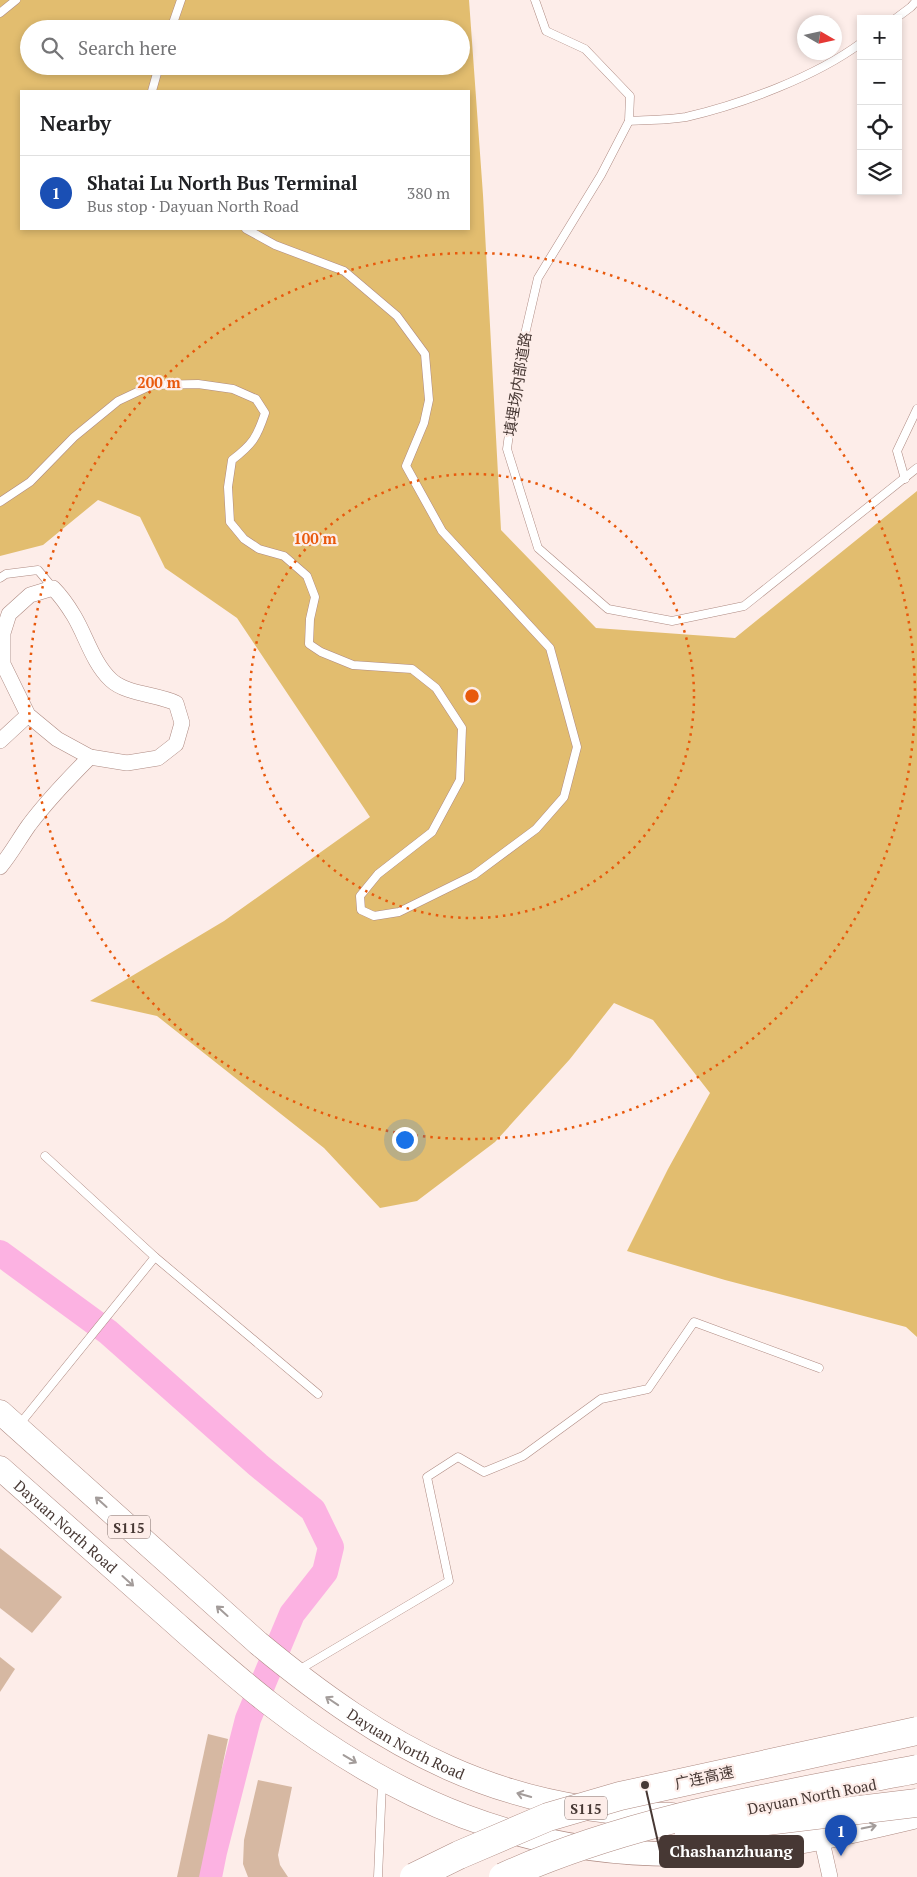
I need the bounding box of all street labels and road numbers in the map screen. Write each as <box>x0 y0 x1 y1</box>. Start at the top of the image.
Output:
street label: 填埋场内部道路 <box>499 331 535 437</box>
street label: Dayuan North Road <box>10 1475 122 1577</box>
road number: S115 <box>108 1515 150 1538</box>
street label: Dayuan North Road <box>343 1704 468 1784</box>
street label: 广连高速 <box>673 1761 735 1793</box>
street label: Dayuan North Road <box>746 1774 878 1818</box>
road number: S115 <box>565 1796 607 1820</box>

